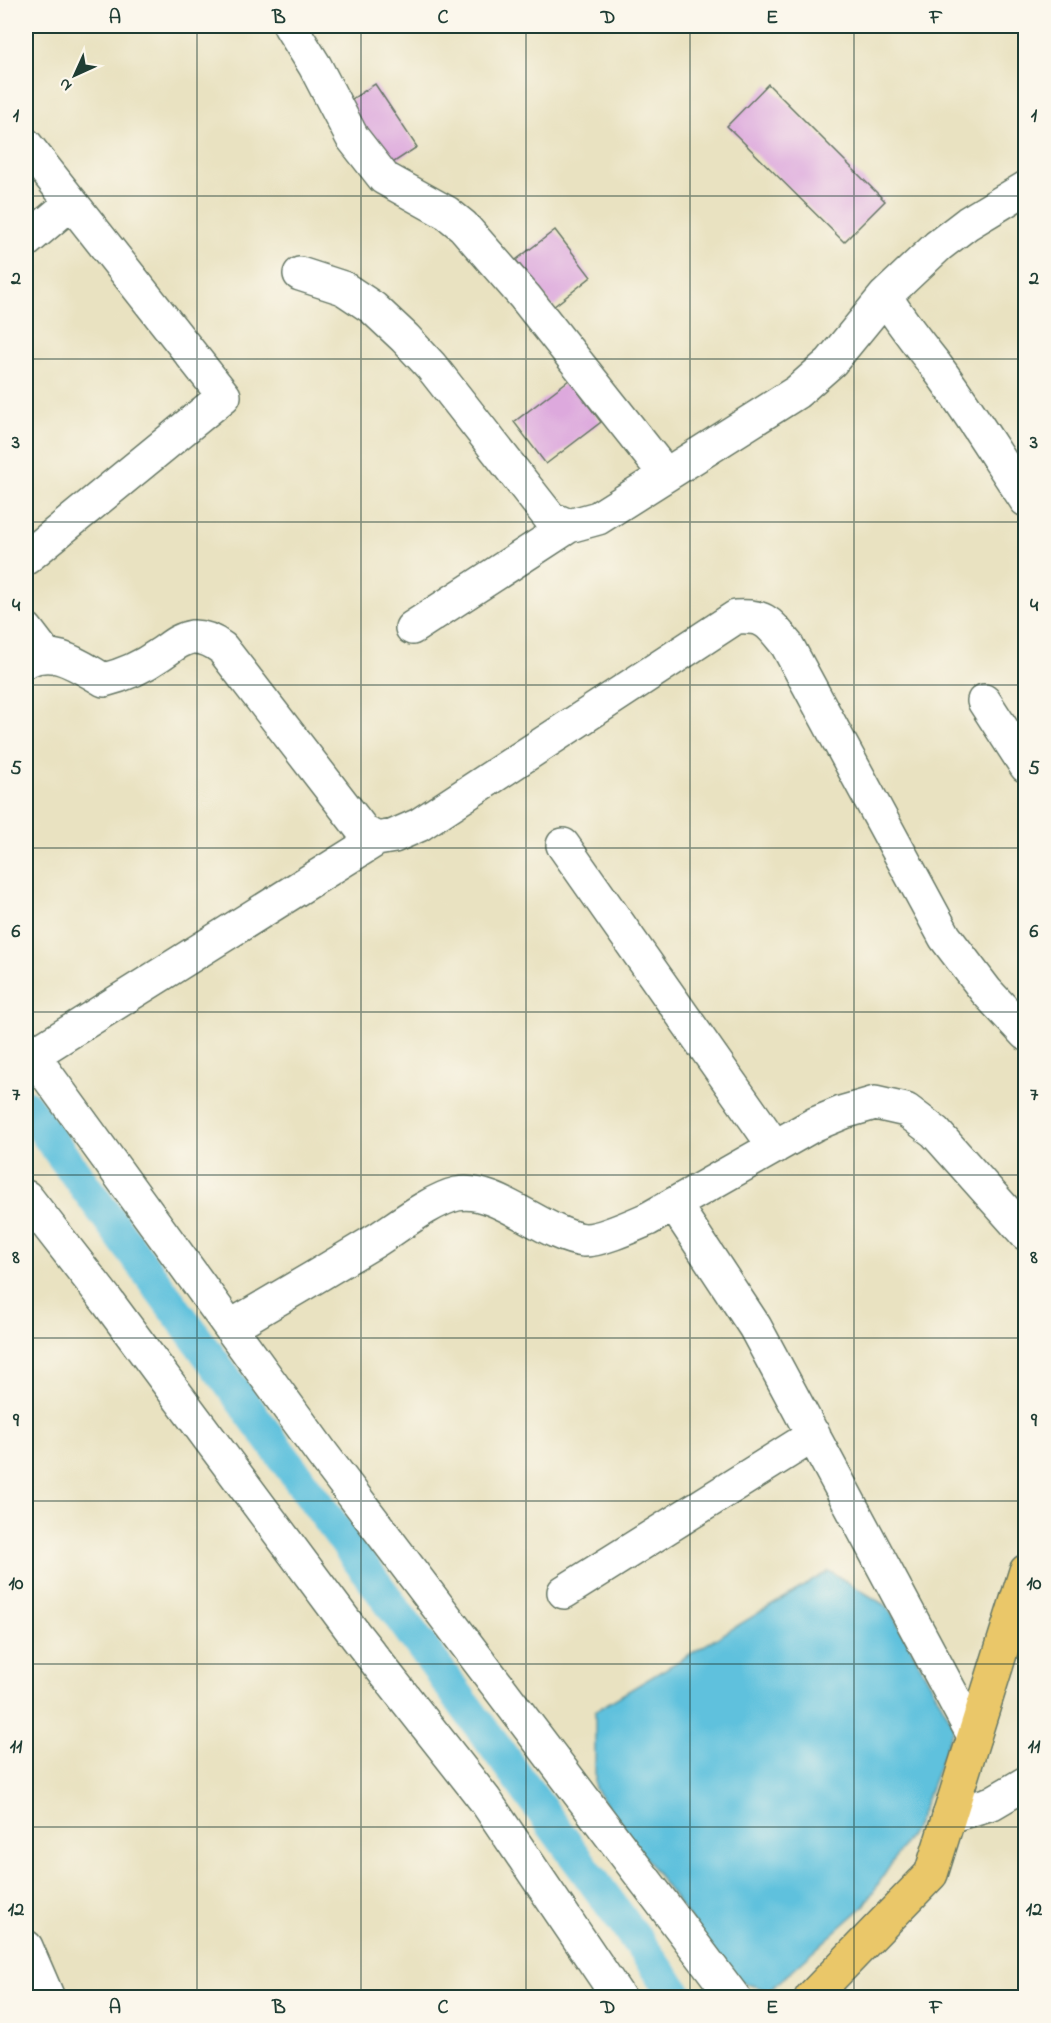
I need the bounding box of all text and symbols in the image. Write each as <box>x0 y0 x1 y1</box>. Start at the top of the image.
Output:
text: A <box>109 4 121 33</box>
text: B <box>271 4 286 33</box>
text: C <box>438 4 449 33</box>
text: D <box>600 4 615 33</box>
text: E <box>766 4 778 33</box>
text: F <box>929 4 943 33</box>
north arrow <box>45 45 105 105</box>
text: N <box>53 72 78 97</box>
text: 1 <box>13 102 20 131</box>
text: 1 <box>1031 102 1038 131</box>
text: 2 <box>10 265 21 294</box>
text: 2 <box>1028 265 1039 294</box>
text: 3 <box>11 429 20 458</box>
text: 3 <box>1029 429 1038 458</box>
text: 4 <box>12 592 21 621</box>
text: 4 <box>1030 592 1039 621</box>
text: 5 <box>10 755 22 784</box>
text: 5 <box>1028 755 1040 784</box>
text: 6 <box>12 918 21 947</box>
text: 6 <box>1030 918 1039 947</box>
text: 7 <box>12 1081 21 1110</box>
text: 7 <box>1030 1081 1039 1110</box>
text: 8 <box>11 1244 20 1273</box>
text: 8 <box>1029 1244 1038 1273</box>
text: 9 <box>12 1407 20 1436</box>
text: 9 <box>1030 1407 1038 1436</box>
text: 10 <box>9 1570 24 1599</box>
text: 10 <box>1027 1570 1042 1599</box>
text: 11 <box>10 1733 23 1762</box>
text: 11 <box>1028 1733 1041 1762</box>
text: 12 <box>8 1896 24 1925</box>
text: 12 <box>1026 1896 1042 1925</box>
text: A <box>109 1994 121 2023</box>
text: B <box>271 1994 286 2023</box>
text: C <box>438 1994 449 2023</box>
text: D <box>600 1994 615 2023</box>
text: E <box>766 1994 778 2023</box>
text: F <box>929 1994 943 2023</box>

